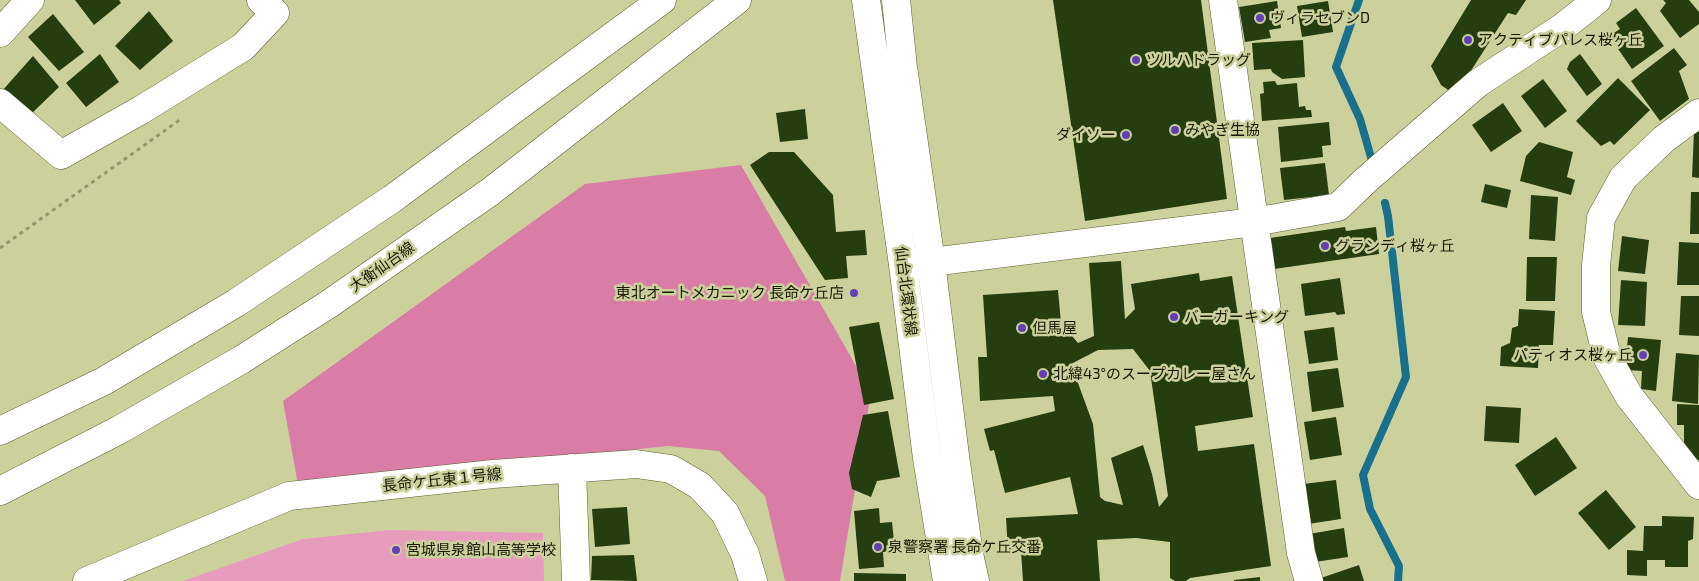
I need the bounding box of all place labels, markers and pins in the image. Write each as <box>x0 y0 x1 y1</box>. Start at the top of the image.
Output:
place label: ヴィラセブンD <box>1270 9 1370 27</box>
marker: ヴィラセブンD <box>1254 12 1266 24</box>
place label: アクティブパレス桜ヶ丘 <box>1478 31 1643 49</box>
marker: アクティブパレス桜ヶ丘 <box>1462 34 1474 46</box>
place label: ツルハドラッグ <box>1146 51 1251 69</box>
marker: ツルハドラッグ <box>1130 54 1142 66</box>
place label: みやぎ生協 <box>1185 121 1260 139</box>
marker: みやぎ生協 <box>1169 124 1181 136</box>
place label: ダイソー <box>1056 126 1116 144</box>
marker: ダイソー <box>1120 129 1132 141</box>
place label: グランディ桜ヶ丘 <box>1335 237 1455 255</box>
marker: グランディ桜ヶ丘 <box>1319 240 1331 252</box>
place label: 東北オートメカニック 長命ケ丘店 <box>616 284 844 302</box>
marker: 東北オートメカニック 長命ケ丘店 <box>848 287 860 299</box>
place label: バーガーキング <box>1184 308 1289 326</box>
marker: バーガーキング <box>1168 311 1180 323</box>
place label: 但馬屋 <box>1032 319 1077 337</box>
marker: 但馬屋 <box>1016 322 1028 334</box>
place label: パティオス桜ヶ丘 <box>1513 346 1633 364</box>
marker: パティオス桜ヶ丘 <box>1637 349 1649 361</box>
place label: 北緯43°のスープカレー屋さん <box>1053 365 1256 383</box>
marker: 北緯43°のスープカレー屋さん <box>1037 368 1049 380</box>
place label: 泉警察署 長命ケ丘交番 <box>888 538 1041 556</box>
place label: 宮城県泉館山高等学校 <box>406 541 556 559</box>
marker: 泉警察署 長命ケ丘交番 <box>872 541 884 553</box>
marker: 宮城県泉館山高等学校 <box>390 544 402 556</box>

